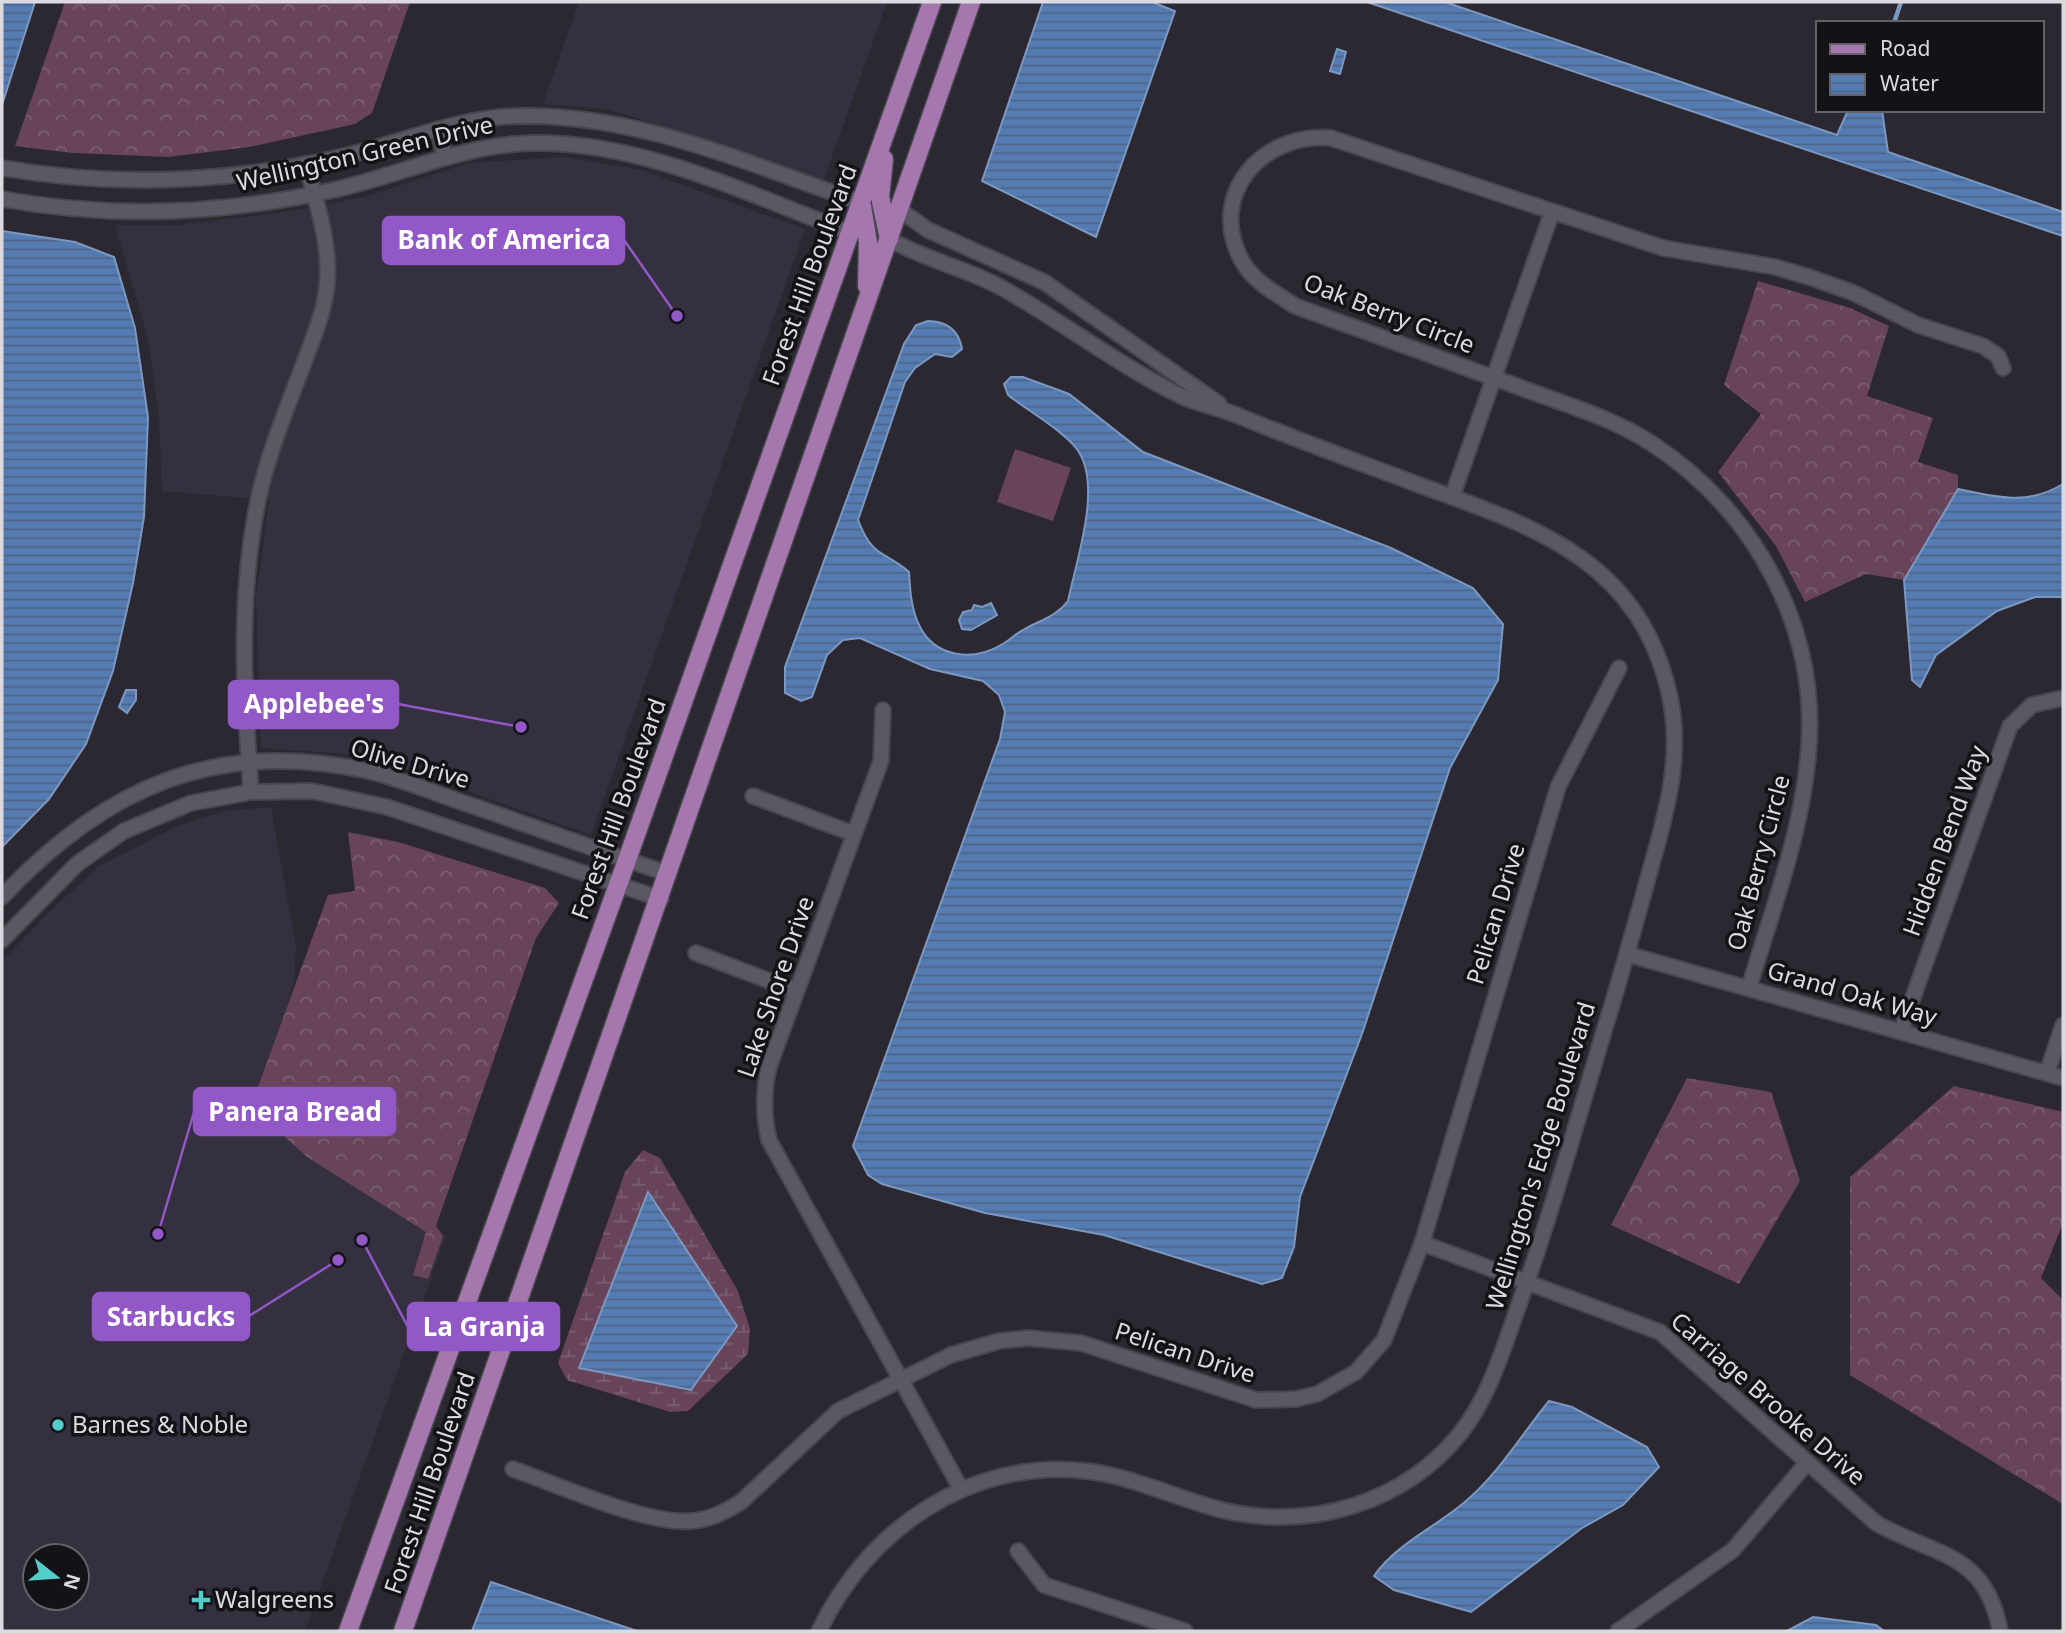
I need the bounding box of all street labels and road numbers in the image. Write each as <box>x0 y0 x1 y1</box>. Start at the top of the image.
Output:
street label: Wellington Green Drive <box>233 107 496 198</box>
street label: Forest Hill Boulevard <box>753 159 864 390</box>
street label: Oak Berry Circle <box>1299 265 1480 360</box>
street label: Forest Hill Boulevard <box>562 693 673 924</box>
street label: Olive Drive <box>347 730 474 795</box>
street label: Hidden Bend Way <box>1894 740 1994 940</box>
street label: Oak Berry Circle <box>1718 771 1797 954</box>
street label: Pelican Drive <box>1457 839 1532 988</box>
street label: Lake Shore Drive <box>728 891 821 1082</box>
street label: Grand Oak Way <box>1764 953 1942 1033</box>
street label: Wellington's Edge Boulevard <box>1477 998 1602 1314</box>
street label: Carriage Brooke Drive <box>1664 1304 1874 1492</box>
street label: Pelican Drive <box>1111 1313 1260 1390</box>
street label: Forest Hill Boulevard <box>375 1367 482 1598</box>

